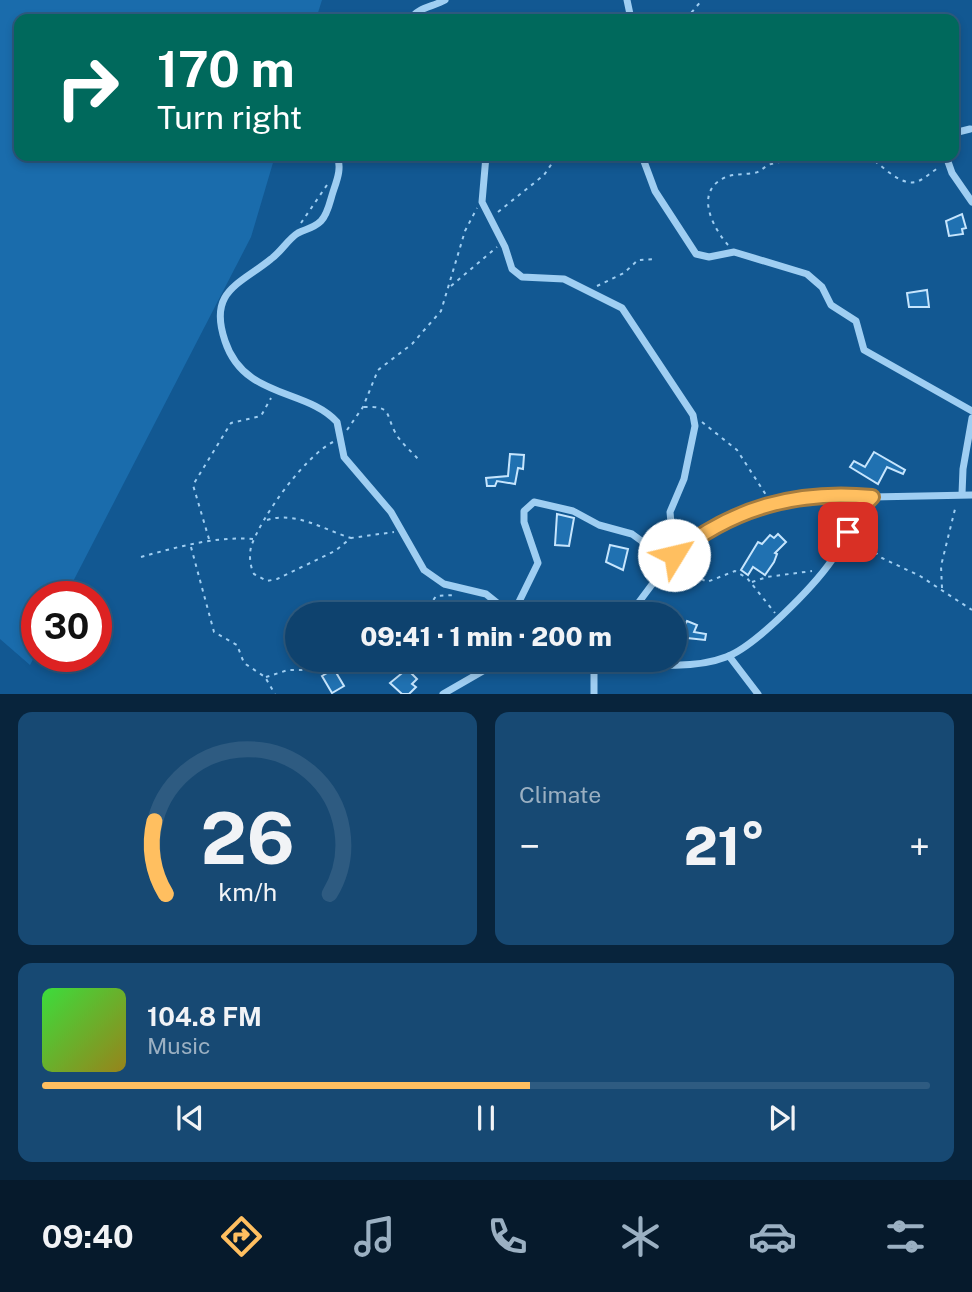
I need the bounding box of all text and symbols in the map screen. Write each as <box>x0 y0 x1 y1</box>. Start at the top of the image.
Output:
text: 170 m <box>157 40 295 98</box>
icon: right <box>42 42 133 133</box>
text: Turn right <box>157 99 302 136</box>
pin <box>818 502 878 562</box>
icon: arrive <box>829 513 867 551</box>
position arrow <box>637 518 711 592</box>
speed limit sign: 30 <box>21 581 112 672</box>
text: 09:41 · 1 min · 200 m <box>360 621 612 652</box>
text: Climate <box>519 781 601 808</box>
text: 26 <box>200 796 295 881</box>
text: 21° <box>684 816 765 877</box>
text: − <box>519 824 540 869</box>
text: + <box>909 824 930 869</box>
text: km/h <box>218 877 277 907</box>
text: 104.8 FM <box>147 1001 262 1032</box>
text: Music <box>147 1032 211 1059</box>
icon: previous <box>171 1099 209 1137</box>
icon: pause <box>467 1099 505 1137</box>
icon: next <box>763 1099 801 1137</box>
icon: directions <box>217 1212 266 1261</box>
icon: music <box>350 1212 399 1261</box>
icon: phone <box>483 1212 532 1261</box>
icon: climate <box>616 1212 665 1261</box>
icon: car <box>748 1212 797 1261</box>
icon: filters <box>881 1212 930 1261</box>
text: 09:40 <box>42 1218 134 1255</box>

